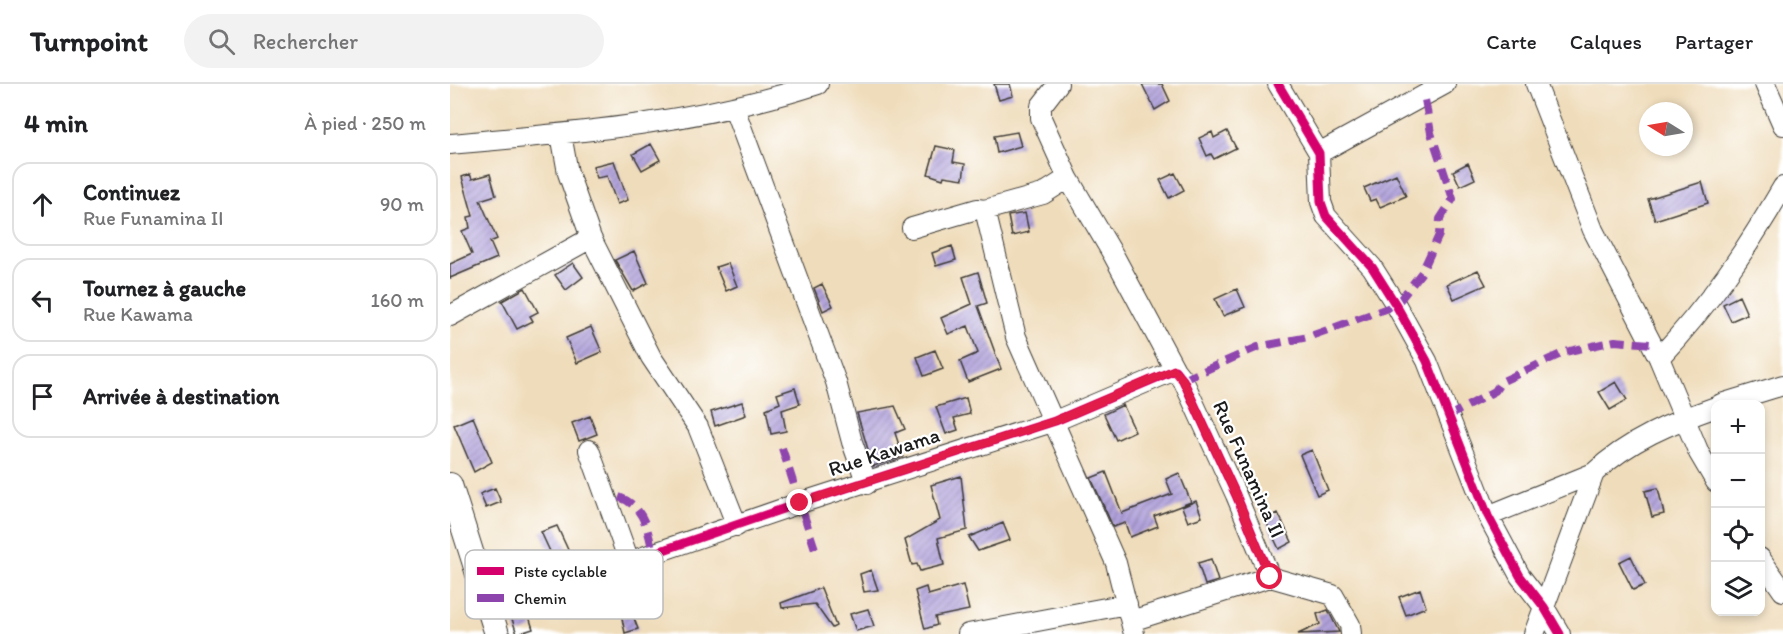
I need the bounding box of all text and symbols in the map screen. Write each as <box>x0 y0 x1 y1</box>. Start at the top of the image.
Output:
search box <box>184 14 604 68</box>
text: Turnpoint <box>30 24 148 58</box>
icon: search <box>205 25 238 58</box>
text: Rechercher <box>253 28 358 55</box>
text: Carte <box>1486 29 1537 54</box>
text: Calques <box>1570 29 1642 54</box>
text: Partager <box>1675 29 1753 54</box>
north arrow <box>1639 102 1693 156</box>
text: 4 min <box>24 107 88 139</box>
text: À pied · 250 m <box>304 111 426 135</box>
text: Continuez <box>83 179 180 206</box>
icon: ahead <box>26 188 59 221</box>
text: 90 m <box>380 192 424 216</box>
text: Rue Funamina II <box>83 206 223 230</box>
text: Tournez à gauche <box>83 275 246 302</box>
icon: left <box>26 284 59 317</box>
text: 160 m <box>371 288 424 312</box>
text: Rue Kawama <box>83 302 193 326</box>
icon: arrive <box>26 380 59 413</box>
text: Arrivée à destination <box>83 383 279 410</box>
street label: Rue Funamina II <box>1208 396 1291 541</box>
map controls <box>1711 400 1765 616</box>
button: + <box>1711 400 1765 454</box>
street label: Rue Kawama <box>825 422 943 481</box>
button: − <box>1711 454 1765 508</box>
route end <box>786 489 812 515</box>
button: locate <box>1711 508 1765 562</box>
legend <box>465 550 663 619</box>
text: Piste cyclable <box>514 562 607 581</box>
button: layers <box>1711 562 1765 616</box>
route start <box>1256 563 1282 589</box>
text: Chemin <box>514 589 567 608</box>

